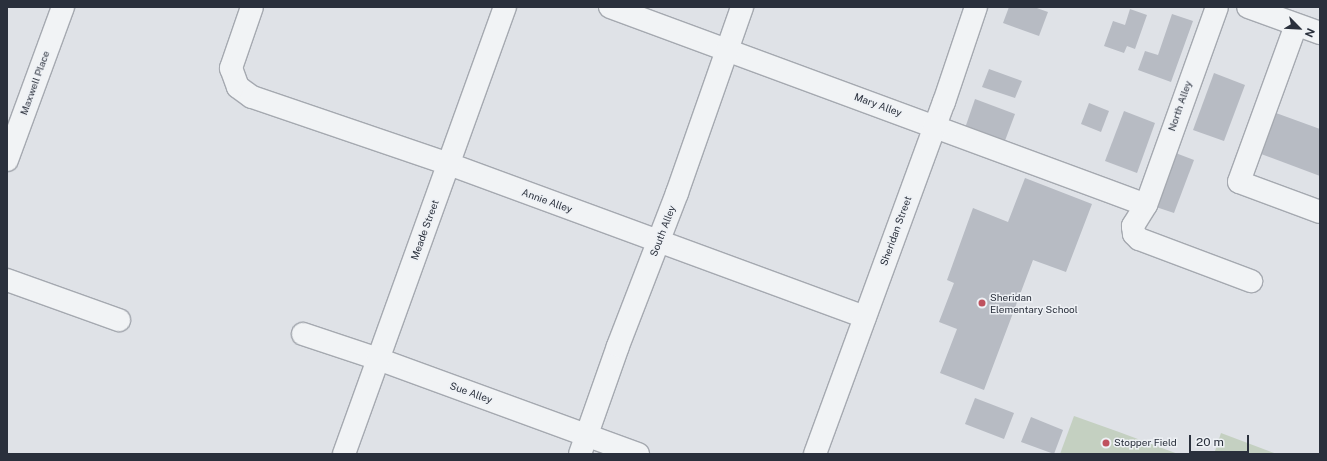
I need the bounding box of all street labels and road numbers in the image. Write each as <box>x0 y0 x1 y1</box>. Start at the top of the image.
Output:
street label: Maxwell Place <box>18 49 52 117</box>
street label: North Alley <box>1166 79 1194 133</box>
street label: Mary Alley <box>853 91 903 119</box>
street label: Annie Alley <box>520 186 574 216</box>
street label: Sheridan Street <box>878 194 914 268</box>
street label: Meade Street <box>409 198 441 262</box>
street label: South Alley <box>648 204 678 258</box>
street label: Sue Alley <box>448 380 494 406</box>

